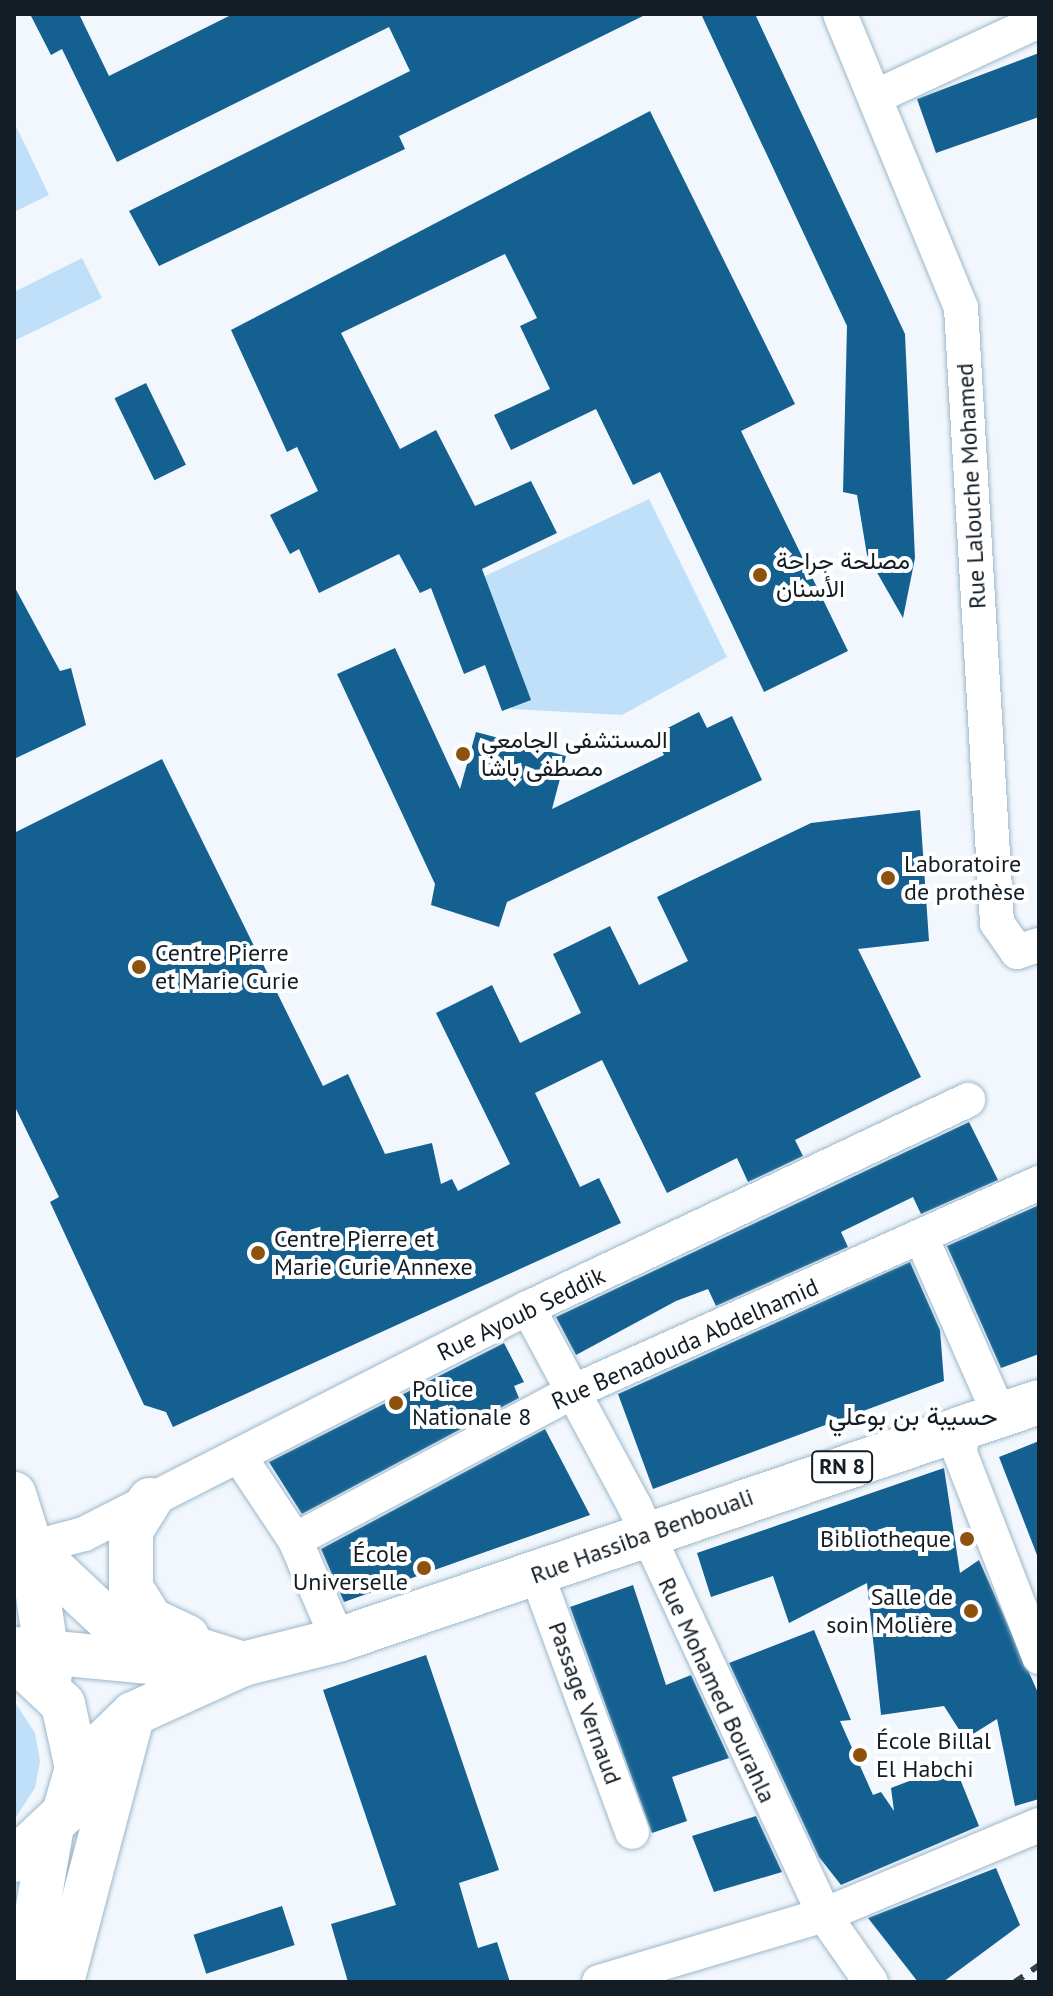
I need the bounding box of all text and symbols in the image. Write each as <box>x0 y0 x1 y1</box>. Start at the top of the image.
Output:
street label: Rue Lalouche Mohamed <box>950 362 992 610</box>
place label: مصلحة جراحة الأسنان <box>776 547 910 603</box>
marker: مصلحة جراحة الأسنان <box>751 566 769 584</box>
place label: المستشفى الجامعي مصطفى باشا <box>481 726 668 782</box>
marker: المستشفى الجامعي مصطفى باشا <box>452 743 474 765</box>
place label: Laboratoire de prothèse <box>904 850 1025 906</box>
marker: Laboratoire de prothèse <box>879 869 897 887</box>
place label: Centre Pierre et Marie Curie <box>155 939 299 995</box>
marker: Centre Pierre et Marie Curie <box>130 958 148 976</box>
place label: Centre Pierre et Marie Curie Annexe <box>274 1225 473 1281</box>
marker: Centre Pierre et Marie Curie Annexe <box>249 1244 267 1262</box>
street label: Rue Ayoub Seddik <box>432 1261 610 1367</box>
street label: Rue Benadouda Abdelhamid <box>547 1272 823 1416</box>
place label: Police Nationale 8 <box>412 1375 531 1431</box>
marker: Police Nationale 8 <box>387 1394 405 1412</box>
district label: حسيبة بن بوعلي <box>828 1400 998 1432</box>
road number: RN 8 <box>810 1449 874 1485</box>
street label: Rue Hassiba Benbouali <box>527 1482 757 1590</box>
place label: Bibliotheque <box>820 1525 951 1553</box>
marker: Bibliotheque <box>958 1530 976 1548</box>
place label: École Universelle <box>293 1540 408 1596</box>
marker: École Universelle <box>415 1559 433 1577</box>
street label: Rue Mohamed Bourahla <box>652 1573 782 1807</box>
place label: Salle de soin Molière <box>826 1583 953 1639</box>
marker: Salle de soin Molière <box>960 1600 982 1622</box>
street label: Passage Vernaud <box>542 1617 628 1789</box>
place label: École Billal El Habchi <box>876 1727 991 1783</box>
marker: École Billal El Habchi <box>851 1746 869 1764</box>

